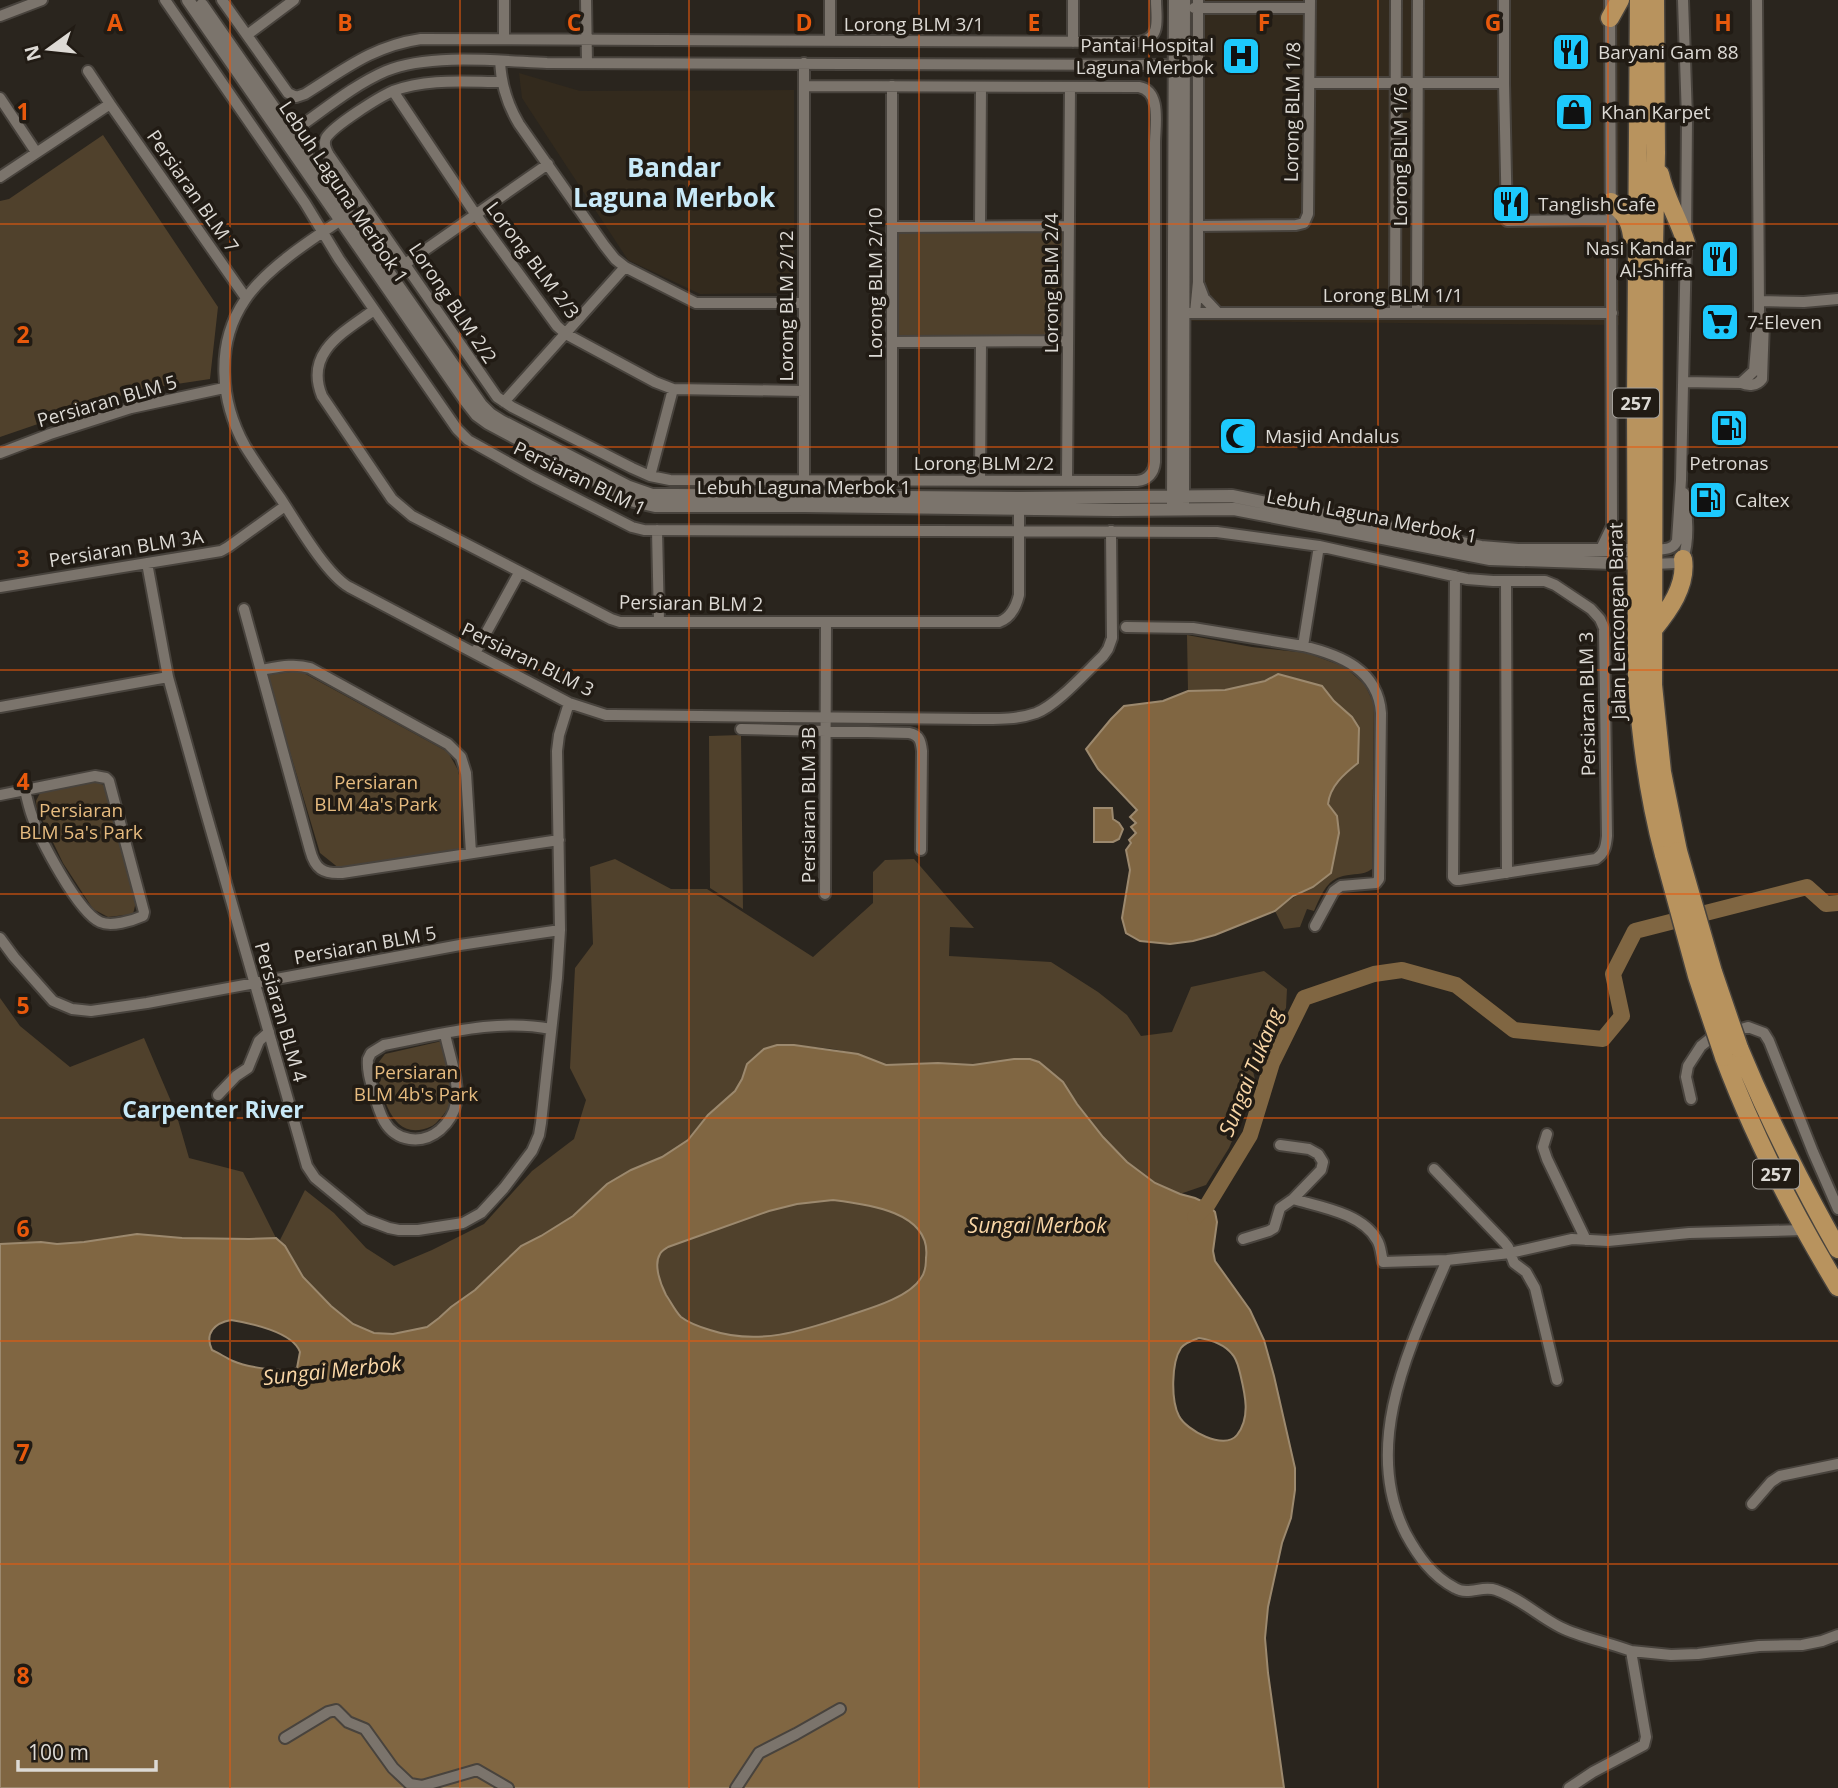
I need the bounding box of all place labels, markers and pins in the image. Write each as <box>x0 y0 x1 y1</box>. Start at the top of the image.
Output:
restaurant icon: Baryani Gam 88 <box>1550 31 1592 73</box>
place label: Pantai Hospital Laguna Merbok <box>1076 32 1214 80</box>
hospital icon: Pantai Hospital Laguna Merbok <box>1220 35 1262 77</box>
place label: Baryani Gam 88 <box>1598 39 1739 65</box>
shop icon: Khan Karpet <box>1553 91 1595 133</box>
place label: Khan Karpet <box>1601 99 1711 125</box>
restaurant icon: Tanglish Cafe <box>1490 183 1532 225</box>
place label: Tanglish Cafe <box>1538 191 1656 217</box>
place label: Nasi Kandar Al-Shiffa <box>1586 235 1693 283</box>
restaurant icon: Nasi Kandar Al-Shiffa <box>1699 238 1741 280</box>
supermarket icon: 7-Eleven <box>1699 301 1741 343</box>
place label: 7-Eleven <box>1747 309 1822 335</box>
fuel station icon: Petronas <box>1708 407 1750 449</box>
mosque icon: Masjid Andalus <box>1217 415 1259 457</box>
place label: Masjid Andalus <box>1265 423 1399 449</box>
place label: Petronas <box>1689 450 1769 476</box>
fuel station icon: Caltex <box>1687 479 1729 521</box>
place label: Caltex <box>1735 487 1790 513</box>

